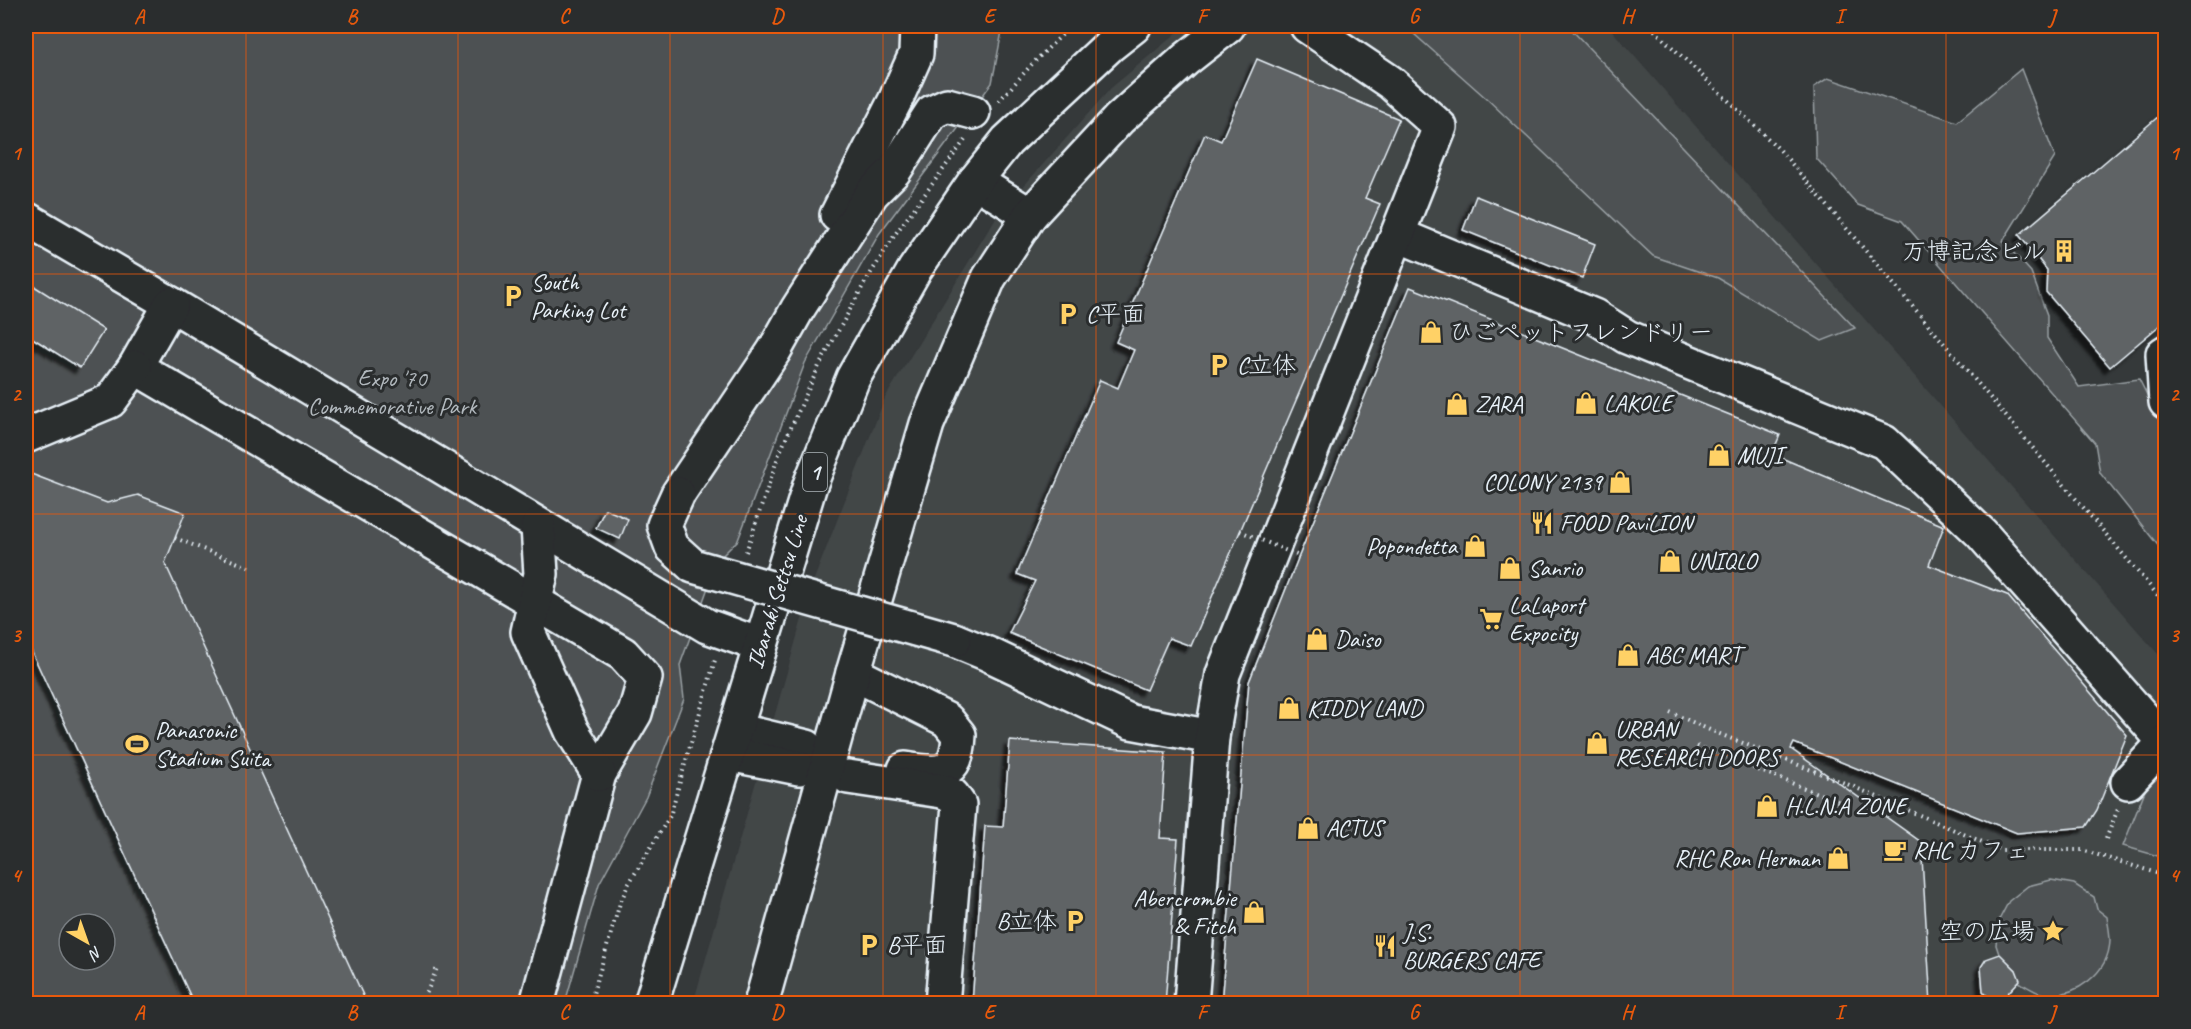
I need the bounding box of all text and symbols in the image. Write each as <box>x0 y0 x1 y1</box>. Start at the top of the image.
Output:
text: A <box>134 4 146 29</box>
text: B <box>347 4 359 29</box>
text: C <box>559 4 571 29</box>
text: D <box>771 4 785 29</box>
text: E <box>984 4 998 29</box>
text: F <box>1197 4 1211 29</box>
text: G <box>1409 4 1422 29</box>
text: H <box>1621 4 1636 29</box>
text: I <box>1835 4 1848 29</box>
text: J <box>2047 4 2059 29</box>
text: 1 <box>12 141 23 166</box>
text: 1 <box>2170 141 2181 166</box>
place label: 万博記念ビル <box>1902 236 2046 266</box>
building icon: 万博記念ビル <box>2051 238 2077 264</box>
place label: South Parking Lot <box>531 267 627 325</box>
parking icon: South Parking Lot <box>500 283 526 309</box>
place label: C平面 <box>1086 299 1145 329</box>
parking icon: C平面 <box>1055 301 1081 327</box>
place label: ひごペットフレンドリー <box>1449 317 1713 347</box>
shop icon: ひごペットフレンドリー <box>1418 319 1444 345</box>
place label: C立体 <box>1237 350 1296 380</box>
parking icon: C立体 <box>1206 352 1232 378</box>
park label: Expo '70 Commemorative Park <box>308 363 479 421</box>
text: 2 <box>12 382 23 407</box>
text: 2 <box>2170 382 2181 407</box>
place label: LAKOLE <box>1604 388 1675 418</box>
place label: ZARA <box>1475 389 1524 419</box>
shop icon: LAKOLE <box>1573 390 1599 416</box>
shop icon: ZARA <box>1444 391 1470 417</box>
place label: MUJI <box>1737 440 1788 470</box>
shop icon: MUJI <box>1706 442 1732 468</box>
road number: 1 <box>803 453 827 491</box>
place label: COLONY 2139 <box>1483 467 1604 497</box>
shop icon: COLONY 2139 <box>1607 469 1633 495</box>
place label: FOOD PaviLION <box>1560 508 1695 538</box>
street label: Ibaraki Settsu Line <box>739 510 815 672</box>
restaurant icon: FOOD PaviLION <box>1529 510 1555 536</box>
place label: Popondetta <box>1366 531 1459 561</box>
shop icon: Popondetta <box>1462 533 1488 559</box>
place label: UNIQLO <box>1688 546 1760 576</box>
shop icon: UNIQLO <box>1657 548 1683 574</box>
place label: Sanrio <box>1528 553 1584 583</box>
shop icon: Sanrio <box>1497 555 1523 581</box>
place label: LaLaport Expocity <box>1509 590 1587 648</box>
supermarket icon: LaLaport Expocity <box>1478 606 1504 632</box>
text: 3 <box>12 623 23 648</box>
text: 3 <box>2170 623 2181 648</box>
place label: Daiso <box>1335 624 1382 654</box>
shop icon: Daiso <box>1304 626 1330 652</box>
place label: ABC MART <box>1646 640 1746 670</box>
shop icon: ABC MART <box>1615 642 1641 668</box>
place label: KIDDY LAND <box>1307 693 1425 723</box>
shop icon: KIDDY LAND <box>1276 695 1302 721</box>
place label: URBAN RESEARCH DOORS <box>1615 714 1782 772</box>
place label: Panasonic Stadium Suita <box>155 715 272 773</box>
shop icon: URBAN RESEARCH DOORS <box>1584 730 1610 756</box>
sports icon: Panasonic Stadium Suita <box>124 731 150 757</box>
place label: H.L.N.A ZONE <box>1785 791 1909 821</box>
shop icon: H.L.N.A ZONE <box>1754 793 1780 819</box>
place label: ACTUS <box>1326 813 1386 843</box>
shop icon: ACTUS <box>1295 815 1321 841</box>
place label: RHC カフェ <box>1913 835 2029 865</box>
cafe icon: RHC カフェ <box>1882 837 1908 863</box>
place label: RHC Ron Herman <box>1674 843 1821 873</box>
shop icon: RHC Ron Herman <box>1825 845 1851 871</box>
text: 4 <box>12 863 24 888</box>
text: 4 <box>2170 863 2182 888</box>
place label: Abercrombie & Fitch <box>1134 883 1238 941</box>
shop icon: Abercrombie & Fitch <box>1241 899 1267 925</box>
place label: B立体 <box>997 906 1057 936</box>
parking icon: B立体 <box>1062 908 1088 934</box>
north arrow <box>57 912 117 972</box>
place label: 空の広場 <box>1939 916 2035 946</box>
place label: J.S. BURGERS CAFE <box>1402 917 1543 975</box>
place icon: 空の広場 <box>2040 918 2066 944</box>
place label: B平面 <box>887 930 947 960</box>
parking icon: B平面 <box>856 932 882 958</box>
restaurant icon: J.S. BURGERS CAFE <box>1372 933 1398 959</box>
text: N <box>83 942 106 966</box>
text: A <box>134 1000 146 1025</box>
text: B <box>347 1000 359 1025</box>
text: C <box>559 1000 571 1025</box>
text: D <box>771 1000 785 1025</box>
text: E <box>984 1000 998 1025</box>
text: F <box>1197 1000 1211 1025</box>
text: G <box>1409 1000 1422 1025</box>
text: H <box>1621 1000 1636 1025</box>
text: I <box>1835 1000 1848 1025</box>
text: J <box>2047 1000 2059 1025</box>

